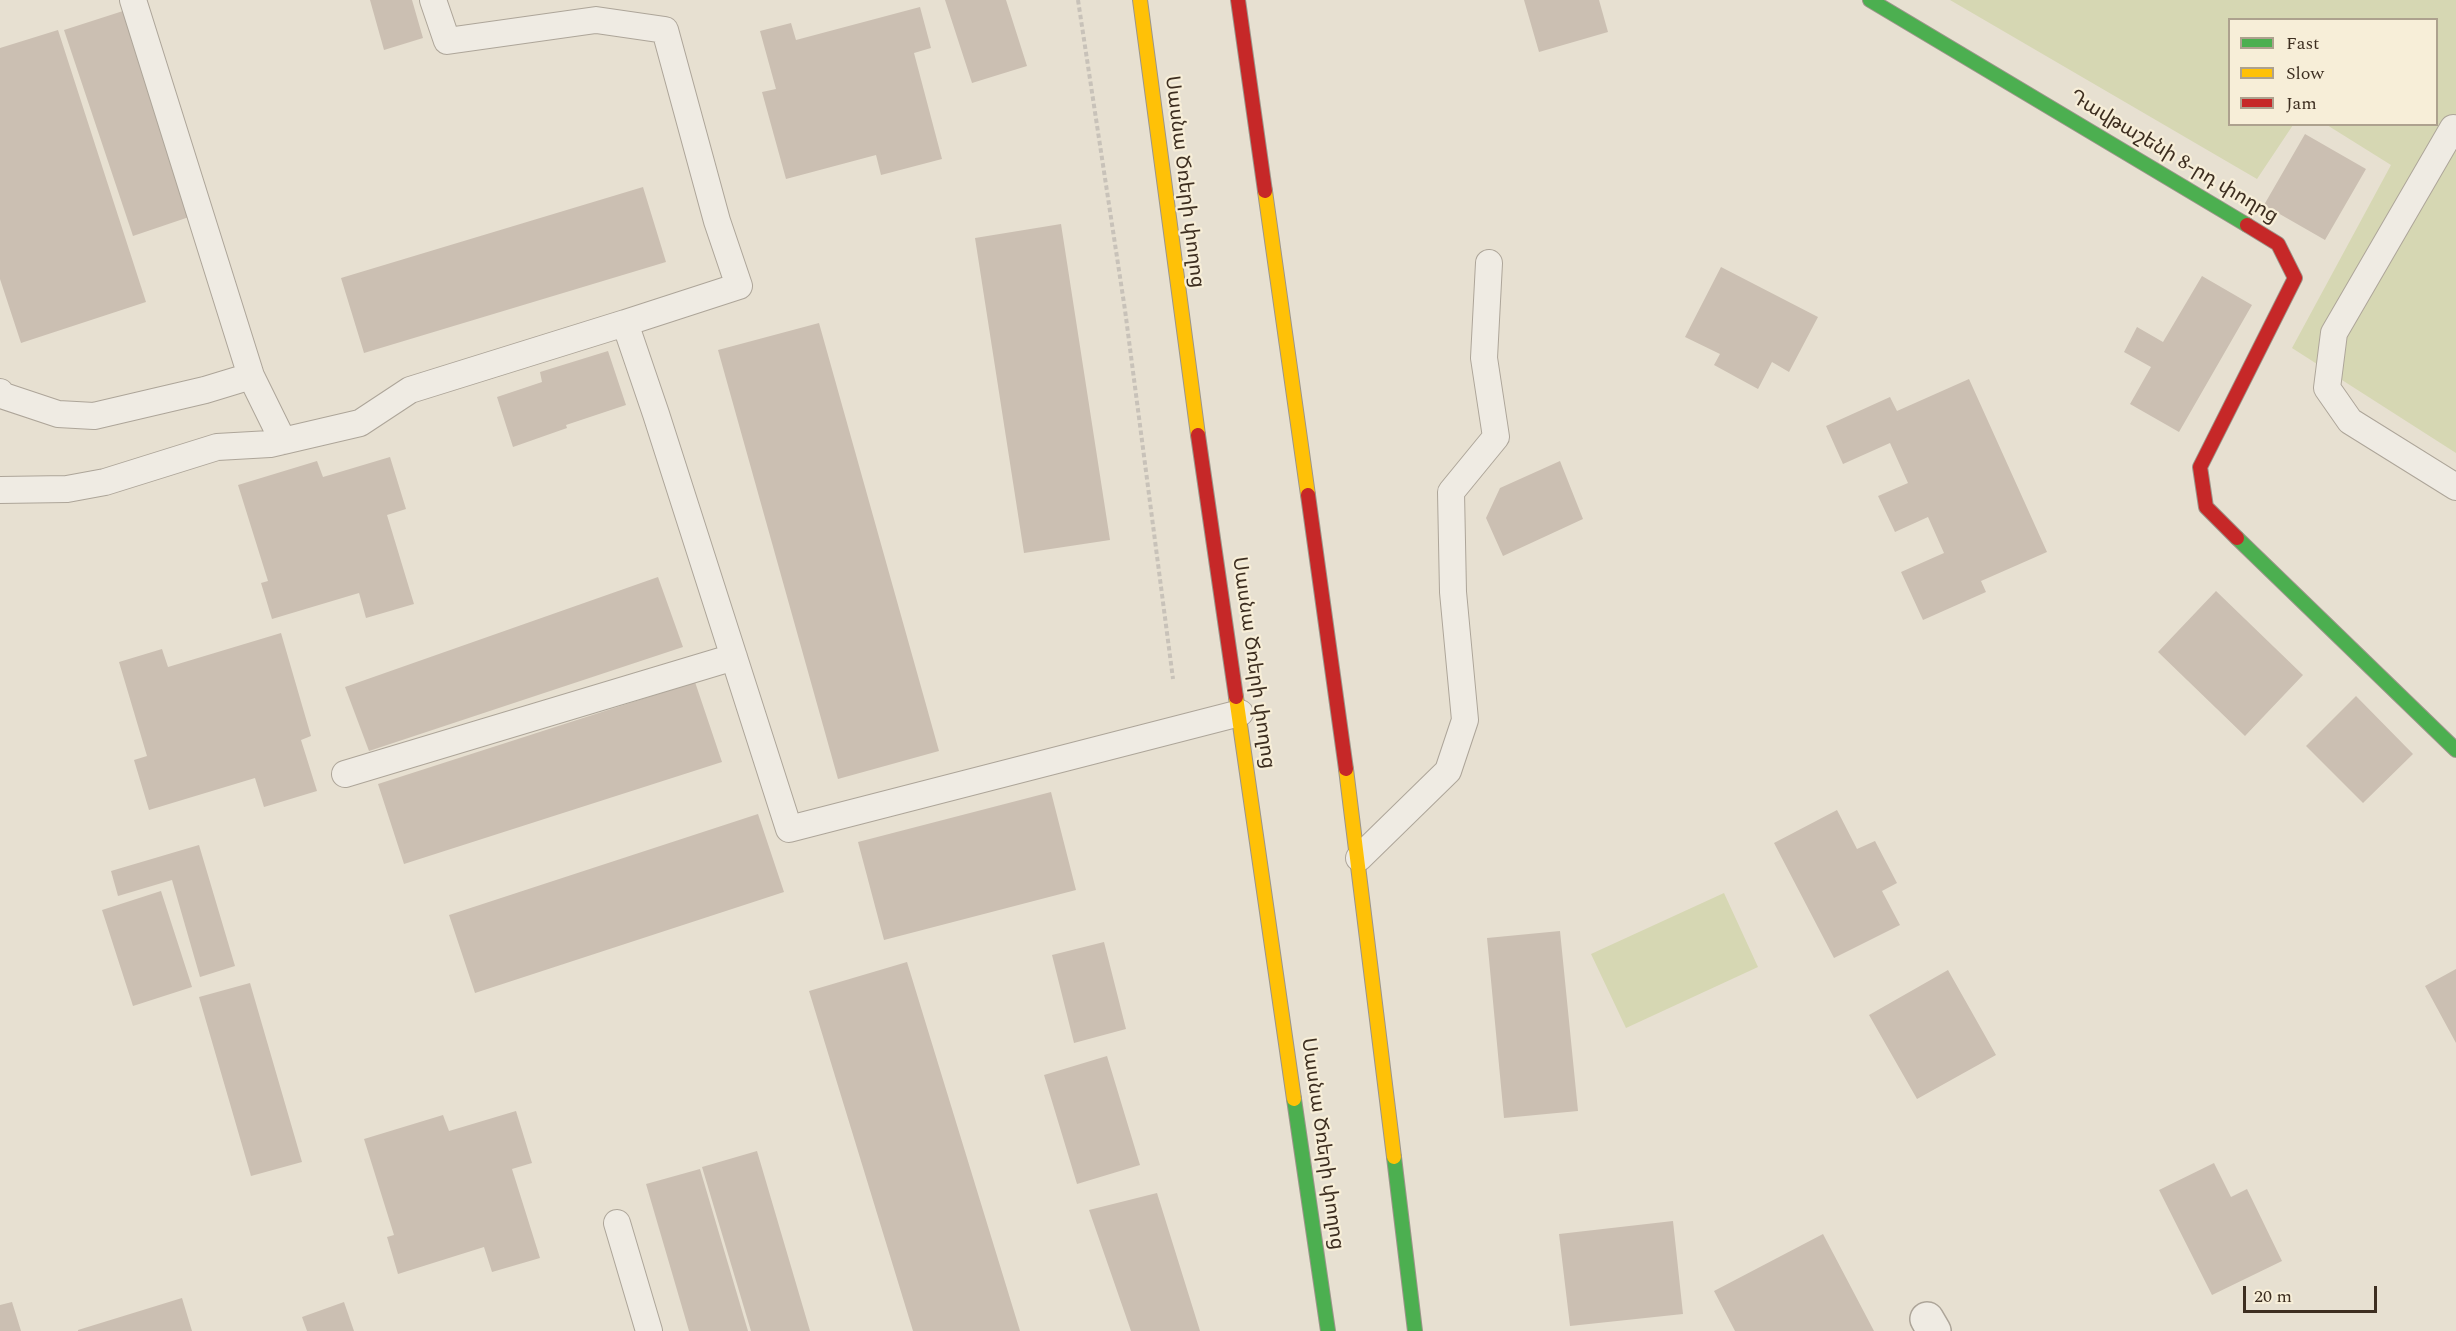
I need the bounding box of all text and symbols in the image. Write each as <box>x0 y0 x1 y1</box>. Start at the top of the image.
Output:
legend <box>2228 18 2438 126</box>
text: Fast <box>2286 30 2319 57</box>
text: Slow <box>2286 60 2324 87</box>
street label: Սասնա Ծռերի փողոց <box>1158 75 1208 289</box>
street label: Դավթաշենի 8-րդ փողոց <box>2064 86 2282 230</box>
text: Jam <box>2286 90 2317 117</box>
street label: Սասնա Ծռերի փողոց <box>1225 556 1279 770</box>
street label: Սասնա Ծռերի փողոց <box>1294 1037 1348 1251</box>
scale bar <box>2246 1274 2380 1312</box>
text: 20 m <box>2254 1283 2292 1310</box>

